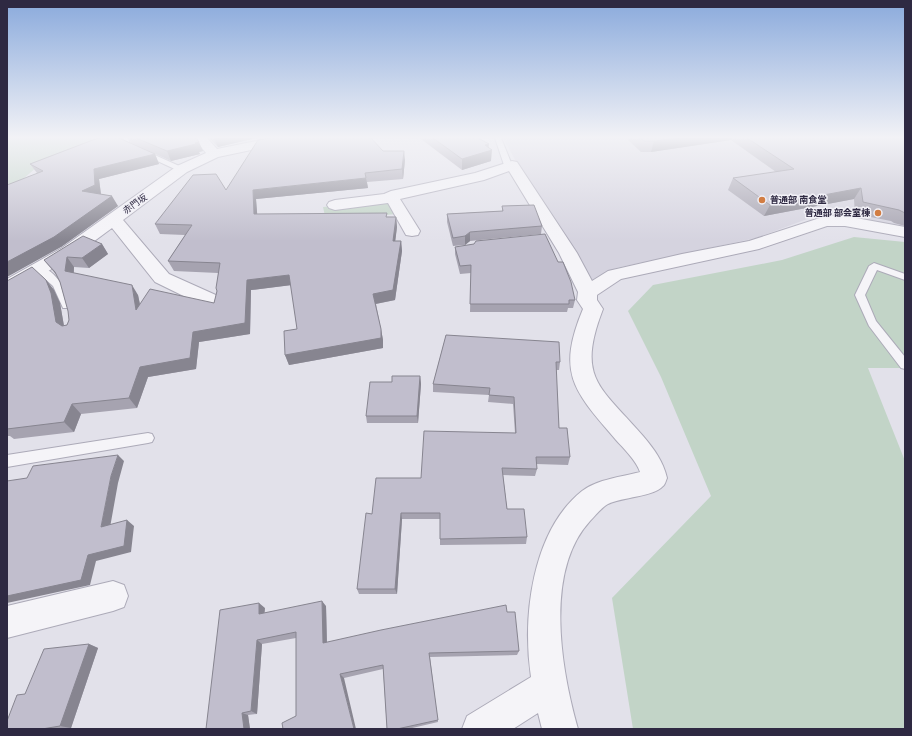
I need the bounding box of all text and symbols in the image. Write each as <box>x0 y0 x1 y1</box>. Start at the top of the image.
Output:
street label: 赤門坂 <box>121 191 149 217</box>
place label: 普通部 南食堂 <box>770 194 826 206</box>
marker: 普通部 南食堂 <box>757 195 767 205</box>
place label: 普通部 部会室棟 <box>805 207 870 219</box>
marker: 普通部 部会室棟 <box>873 208 883 218</box>

